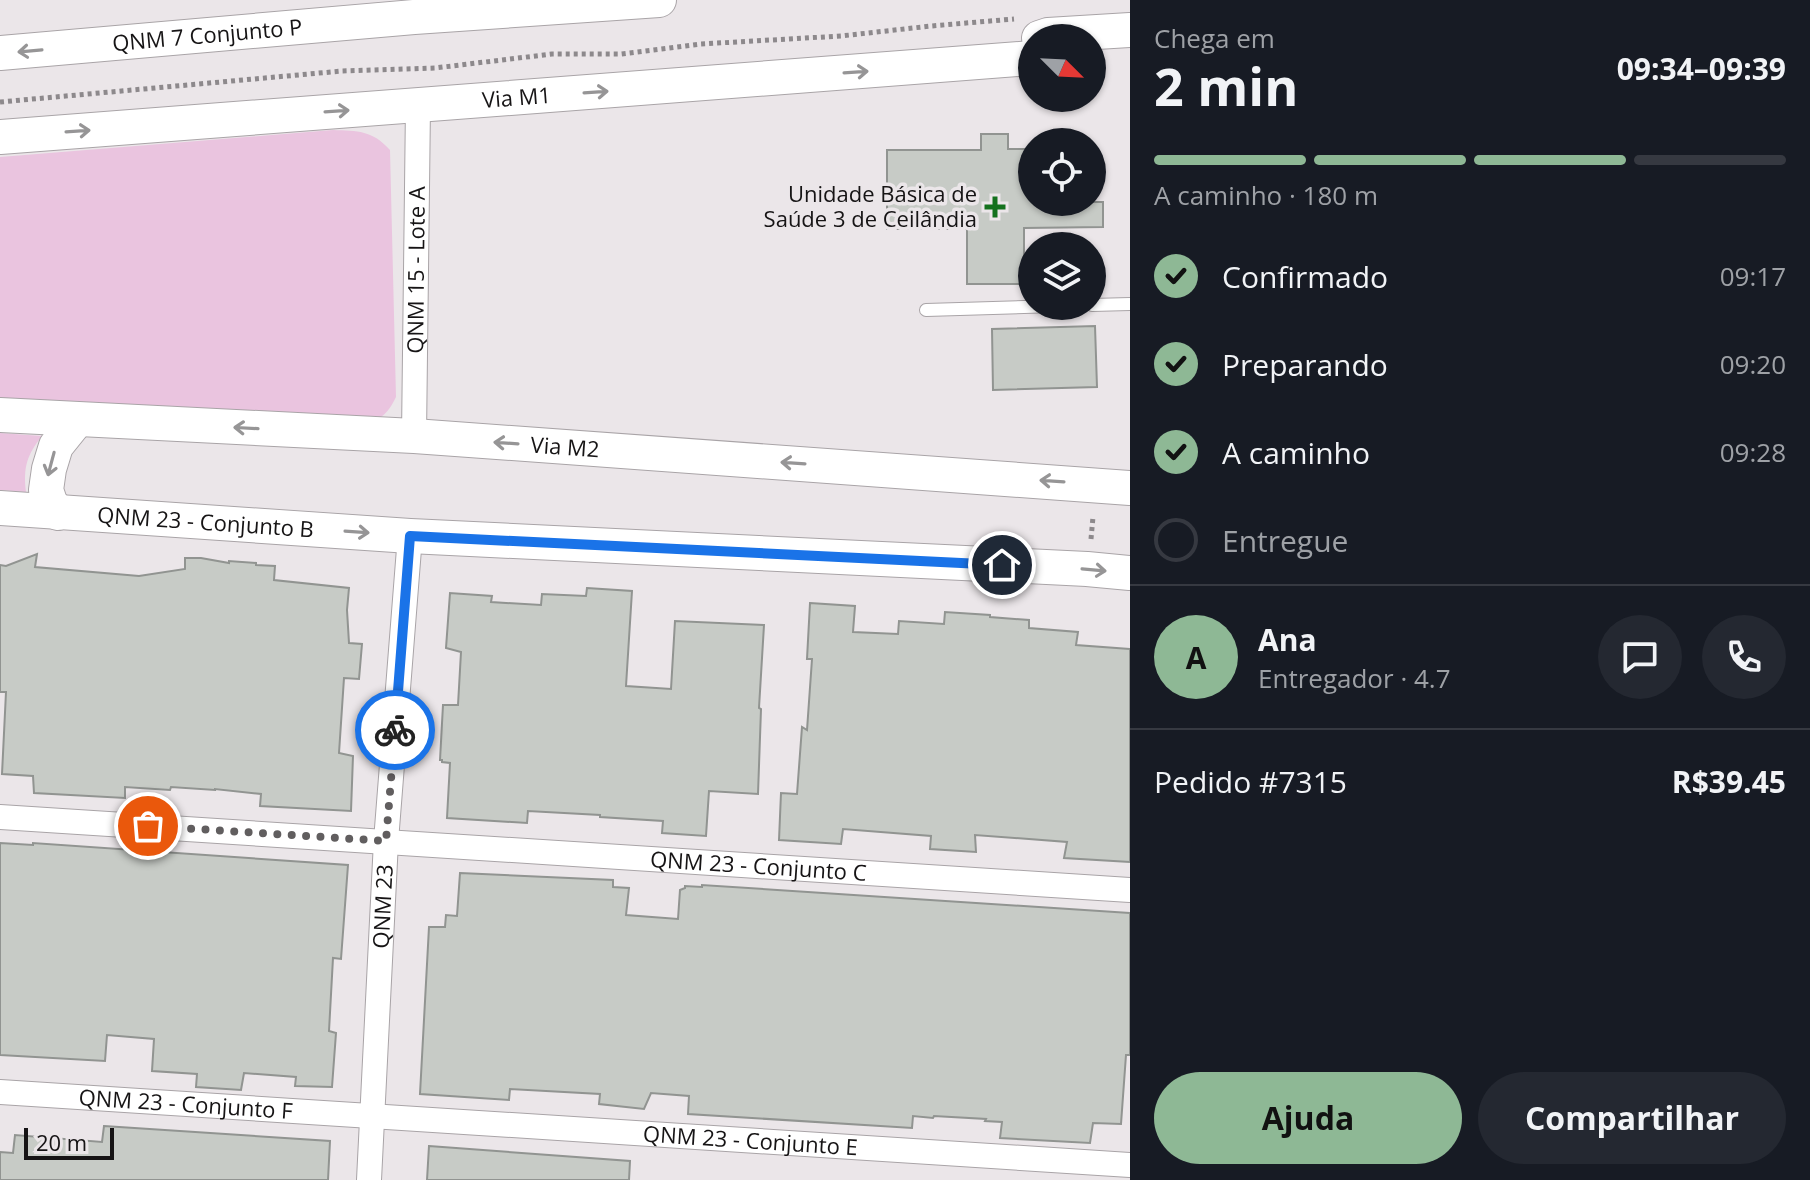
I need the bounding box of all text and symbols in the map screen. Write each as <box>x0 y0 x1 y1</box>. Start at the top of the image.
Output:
street label: QNM 7 Conjunto P <box>111 11 303 57</box>
text: Chega em <box>1154 20 1275 56</box>
north arrow <box>1018 24 1106 112</box>
map controls <box>1018 24 1106 320</box>
one-way arrow <box>17 43 44 58</box>
text: 09:34–09:39 <box>1617 48 1786 89</box>
text: 2 min <box>1154 50 1298 121</box>
one-way arrow <box>842 64 868 79</box>
street label: Via M1 <box>481 79 552 114</box>
one-way arrow <box>582 84 609 99</box>
one-way arrow <box>323 103 350 118</box>
one-way arrow <box>64 123 91 138</box>
button: locate <box>1018 128 1106 216</box>
text: A caminho · 180 m <box>1154 177 1378 213</box>
place label: Unidade Básica de Saúde 3 de Ceilândia <box>764 178 977 233</box>
street label: QNM 15 - Lote A <box>399 186 431 354</box>
marker: Unidade Básica de Saúde 3 de Ceilândia <box>984 196 1006 218</box>
button: layers <box>1018 232 1106 320</box>
icon: check <box>1154 254 1198 298</box>
text: Confirmado <box>1222 256 1388 297</box>
text: 09:17 <box>1720 258 1786 294</box>
icon: check <box>1154 342 1198 386</box>
text: Preparando <box>1222 344 1388 385</box>
text: 09:20 <box>1720 346 1786 382</box>
one-way arrow <box>233 420 260 435</box>
street label: Via M2 <box>530 429 601 463</box>
icon: check <box>1154 430 1198 474</box>
text: A caminho <box>1222 432 1370 473</box>
text: 09:28 <box>1720 434 1786 470</box>
one-way arrow <box>493 435 520 450</box>
one-way arrow <box>42 451 57 477</box>
one-way arrow <box>780 455 807 470</box>
one-way arrow <box>1039 473 1066 488</box>
street label: QNM 23 - Conjunto B <box>96 499 315 543</box>
text: Entregue <box>1222 520 1348 561</box>
one-way arrow <box>343 525 370 540</box>
pin <box>968 531 1036 599</box>
icon: home <box>980 543 1024 587</box>
one-way arrow <box>1080 563 1107 578</box>
button: chat <box>1598 615 1682 699</box>
button: phone <box>1702 615 1786 699</box>
text: Ana <box>1258 619 1317 660</box>
text: A <box>1186 637 1206 678</box>
text: Entregador · 4.7 <box>1258 660 1451 696</box>
courier <box>355 690 435 770</box>
icon: bike <box>373 708 417 752</box>
text: Pedido #7315 <box>1154 761 1347 802</box>
text: R$39.45 <box>1672 761 1786 802</box>
pin <box>114 792 182 860</box>
icon: bag <box>126 804 170 848</box>
street label: QNM 23 - Conjunto C <box>649 843 868 887</box>
street label: QNM 23 <box>365 863 399 949</box>
button: Ajuda <box>1154 1072 1462 1164</box>
button: Compartilhar <box>1478 1072 1786 1164</box>
street label: QNM 23 - Conjunto F <box>78 1081 294 1125</box>
street label: QNM 23 - Conjunto E <box>642 1118 859 1161</box>
scale bar <box>24 1124 114 1160</box>
text: 20 m <box>36 1127 87 1157</box>

